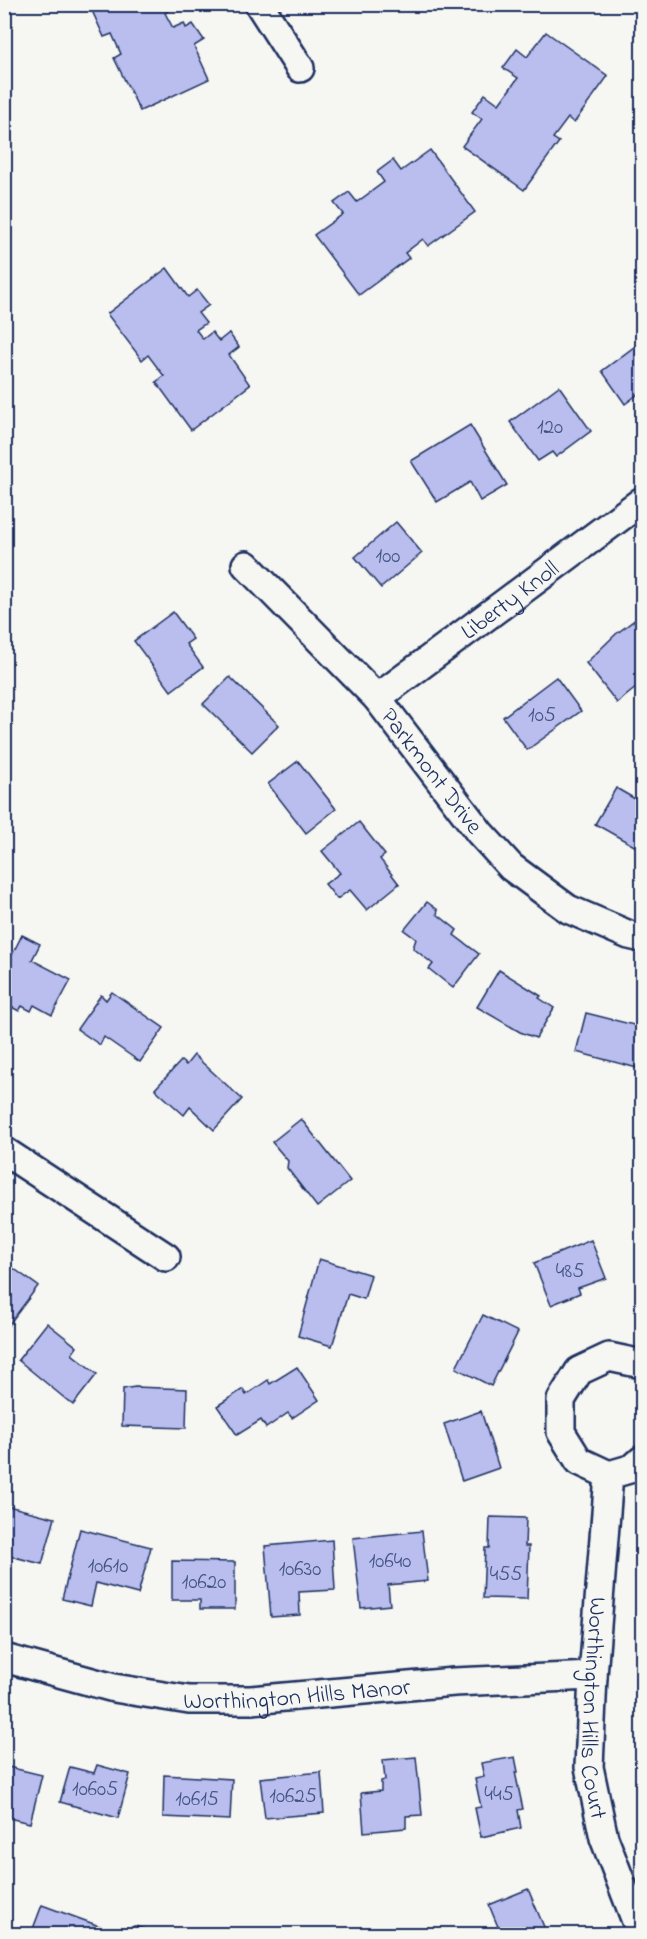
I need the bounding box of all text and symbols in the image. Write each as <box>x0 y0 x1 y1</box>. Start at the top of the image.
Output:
house number: 120 <box>537 413 563 443</box>
house number: 100 <box>376 542 400 572</box>
street label: Liberty Knoll <box>454 553 567 650</box>
house number: 105 <box>528 701 556 731</box>
street label: Parkmont Drive <box>371 702 490 843</box>
house number: 485 <box>556 1257 584 1287</box>
house number: 10640 <box>369 1547 411 1577</box>
house number: 10610 <box>88 1552 128 1582</box>
house number: 10630 <box>279 1555 321 1585</box>
house number: 455 <box>490 1560 522 1590</box>
house number: 10620 <box>182 1568 226 1598</box>
street label: Worthington Hills Court <box>569 1596 615 1823</box>
street label: Worthington Hills Manor <box>183 1671 412 1720</box>
house number: 10605 <box>72 1775 118 1805</box>
house number: 445 <box>484 1780 514 1810</box>
house number: 10625 <box>269 1782 317 1812</box>
house number: 10615 <box>175 1785 219 1815</box>

